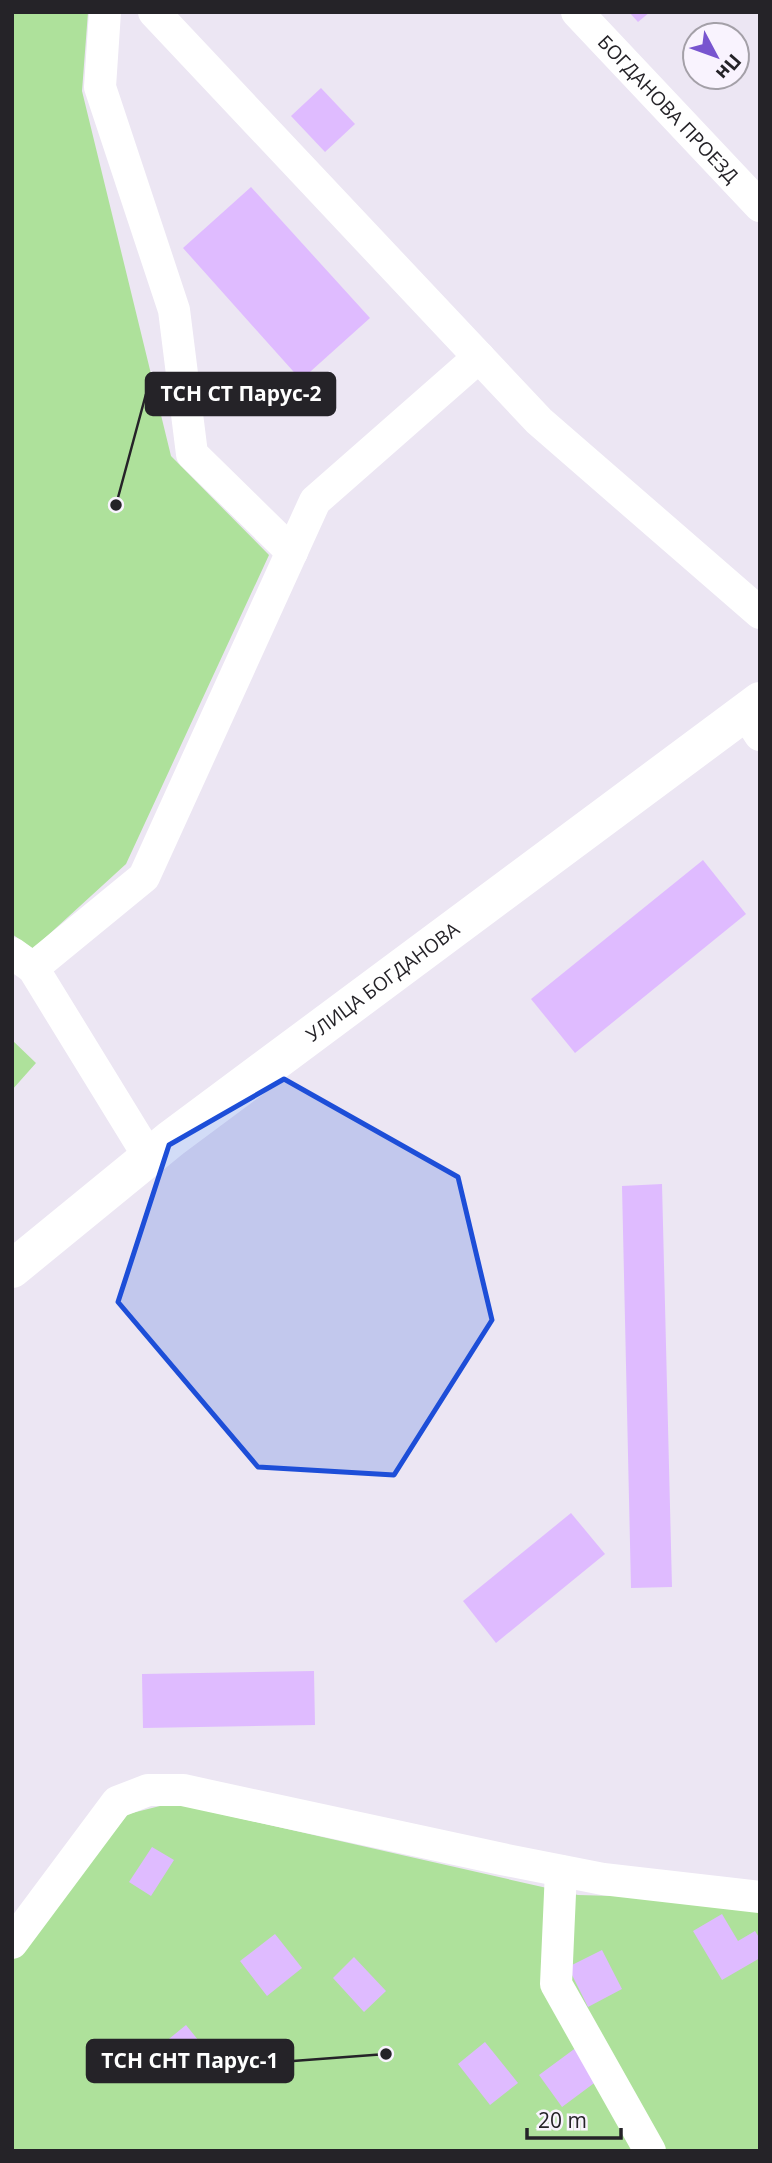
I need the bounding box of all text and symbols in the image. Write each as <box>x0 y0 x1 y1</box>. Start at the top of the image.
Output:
north arrow <box>681 21 751 91</box>
street label: БОГДАНОВА ПРОЕЗД <box>592 29 744 188</box>
text: Пн <box>710 49 747 86</box>
callout: ТСН СТ Парус-2 <box>146 373 335 415</box>
text: ТСН СТ Парус-2 <box>160 379 322 407</box>
street label: УЛИЦА БОГДАНОВА <box>301 916 464 1047</box>
callout: ТСН СНТ Парус-1 <box>87 2040 293 2082</box>
text: ТСН СНТ Парус-1 <box>101 2046 279 2074</box>
scale bar <box>527 2096 622 2140</box>
text: 20 m <box>538 2106 587 2134</box>

